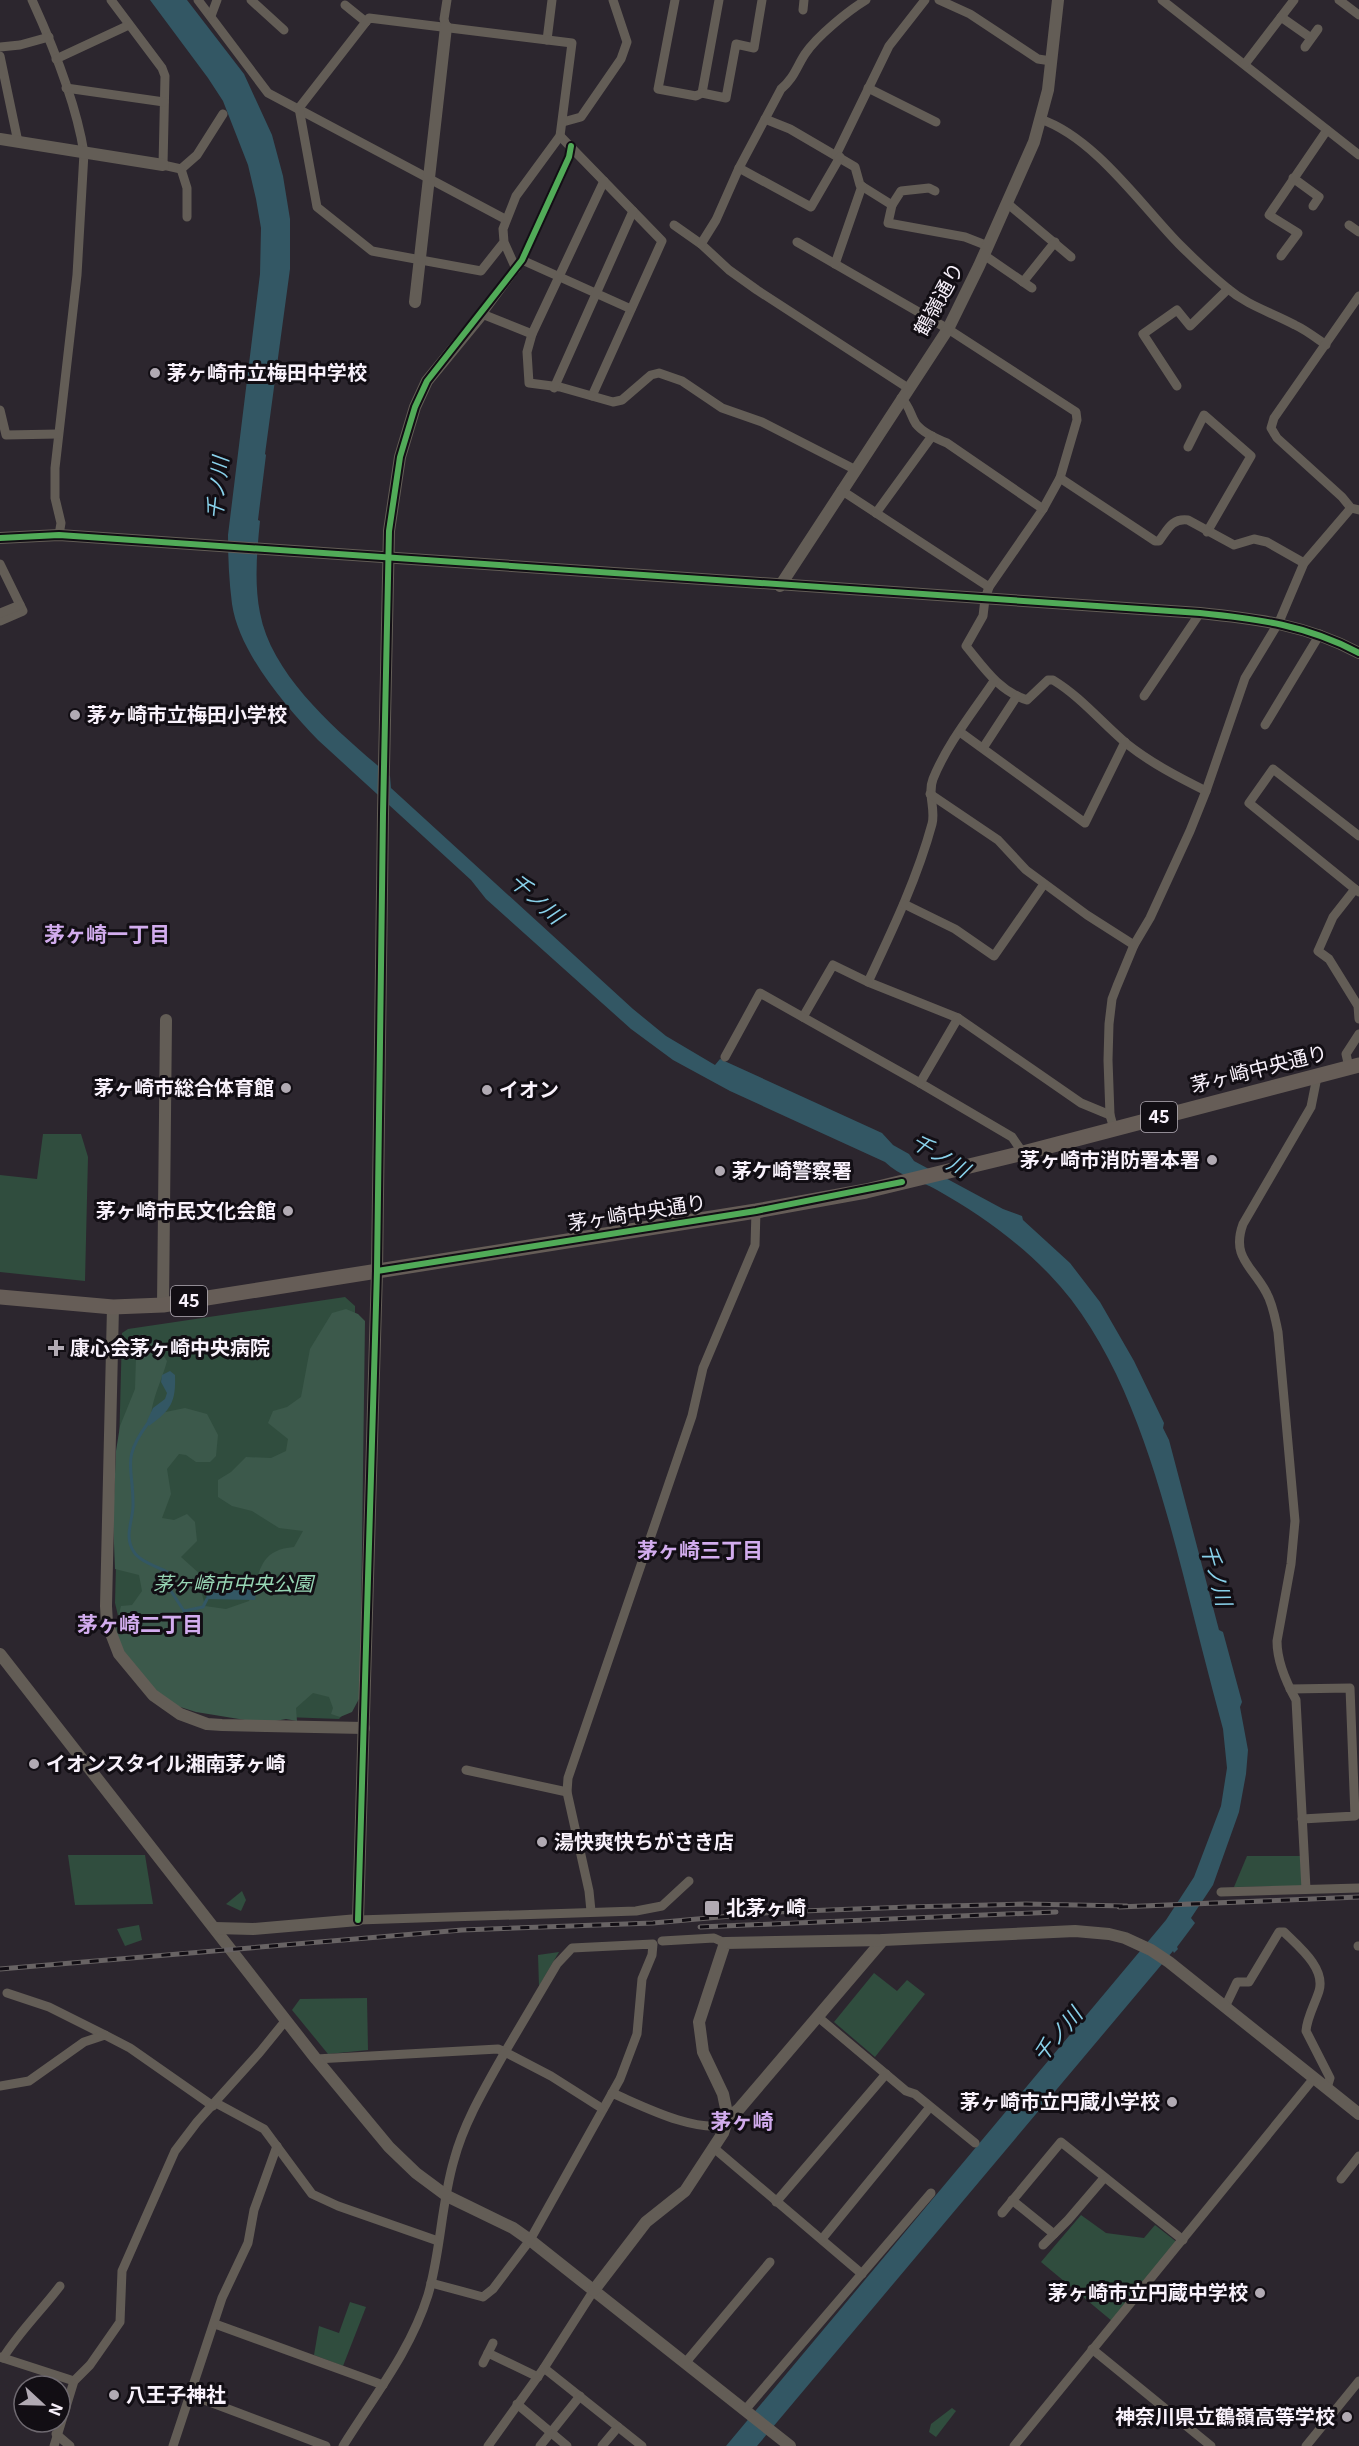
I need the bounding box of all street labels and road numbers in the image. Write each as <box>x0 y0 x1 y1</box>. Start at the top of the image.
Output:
street label: 鶴嶺通り <box>906 256 970 340</box>
street label: 茅ヶ崎中央通り <box>1187 1037 1330 1099</box>
road number: 45 <box>1141 1102 1177 1132</box>
street label: 茅ヶ崎中央通り <box>565 1186 708 1237</box>
road number: 45 <box>171 1286 207 1316</box>

